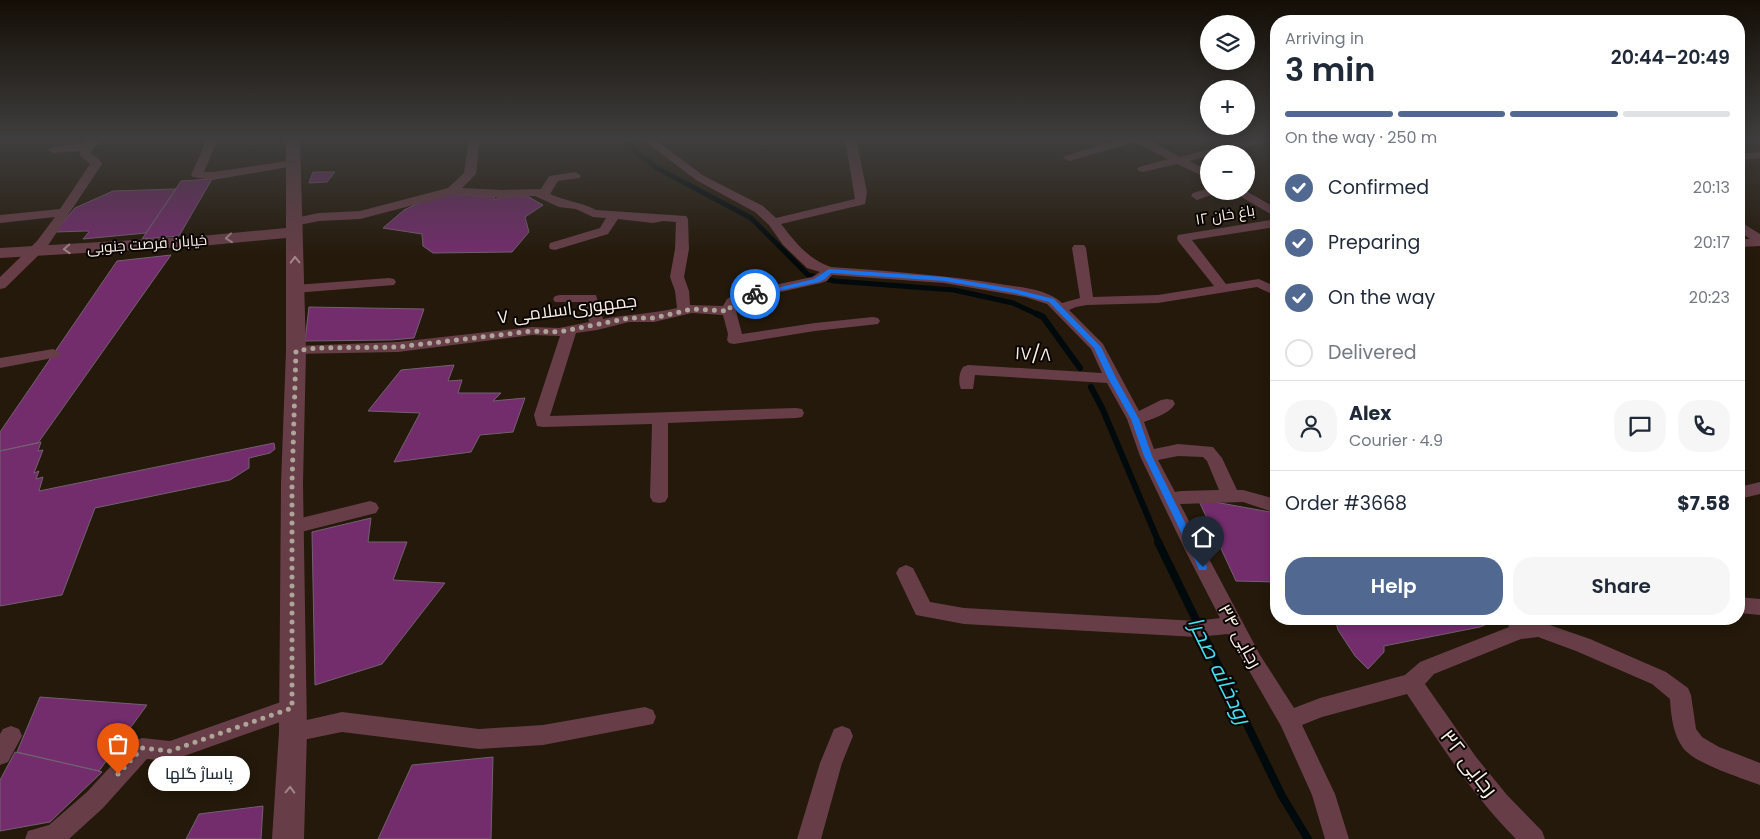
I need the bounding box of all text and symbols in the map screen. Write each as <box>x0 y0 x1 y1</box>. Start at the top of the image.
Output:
map controls <box>1200 15 1255 200</box>
button: layers <box>1200 15 1255 70</box>
text: Arriving in <box>1285 27 1364 50</box>
text: 20:44–20:49 <box>1611 44 1730 71</box>
text: 3 min <box>1285 47 1375 92</box>
button: + <box>1200 80 1255 135</box>
text: On the way · 250 m <box>1285 126 1437 149</box>
button: − <box>1200 145 1255 200</box>
icon: check <box>1285 174 1313 202</box>
text: Confirmed <box>1328 174 1429 201</box>
text: 20:13 <box>1693 176 1730 199</box>
street label: باغ خان ۱۲ <box>1194 199 1256 231</box>
street label: خیابان فرصت جنوبی <box>86 229 208 258</box>
icon: check <box>1285 229 1313 257</box>
text: Preparing <box>1328 229 1420 256</box>
text: 20:17 <box>1693 231 1730 254</box>
one-way arrow <box>224 232 232 243</box>
one-way arrow <box>62 243 70 254</box>
one-way arrow <box>290 256 300 264</box>
courier <box>730 269 780 319</box>
icon: bike <box>741 280 769 308</box>
icon: check <box>1285 284 1313 312</box>
text: On the way <box>1328 284 1435 311</box>
text: 20:23 <box>1689 286 1730 309</box>
street label: جمهوری‌اسلامی ۷ <box>496 288 638 329</box>
text: Delivered <box>1328 339 1417 366</box>
street label: ۱۷/۸ <box>1014 340 1052 367</box>
button: person <box>1285 400 1337 452</box>
text: Alex <box>1349 400 1391 427</box>
button: chat <box>1614 400 1666 452</box>
button: phone <box>1678 400 1730 452</box>
text: Courier · 4.9 <box>1349 429 1443 452</box>
text: Order #3668 <box>1285 490 1407 517</box>
text: $7.58 <box>1677 490 1730 517</box>
pin <box>1182 516 1224 567</box>
icon: home <box>1189 523 1217 551</box>
button: Help <box>1285 557 1503 615</box>
button: Share <box>1513 557 1730 615</box>
street label: رجایی ۳۴ <box>1213 599 1268 672</box>
water label: رودخانه صحرا <box>1180 611 1259 730</box>
pin <box>97 723 139 774</box>
street label: رجایی ۳۲ <box>1434 723 1505 803</box>
icon: bag <box>104 730 132 758</box>
callout: پاساژ گلها <box>148 756 250 792</box>
text: پاساژ گلها <box>165 762 233 785</box>
one-way arrow <box>285 786 296 794</box>

